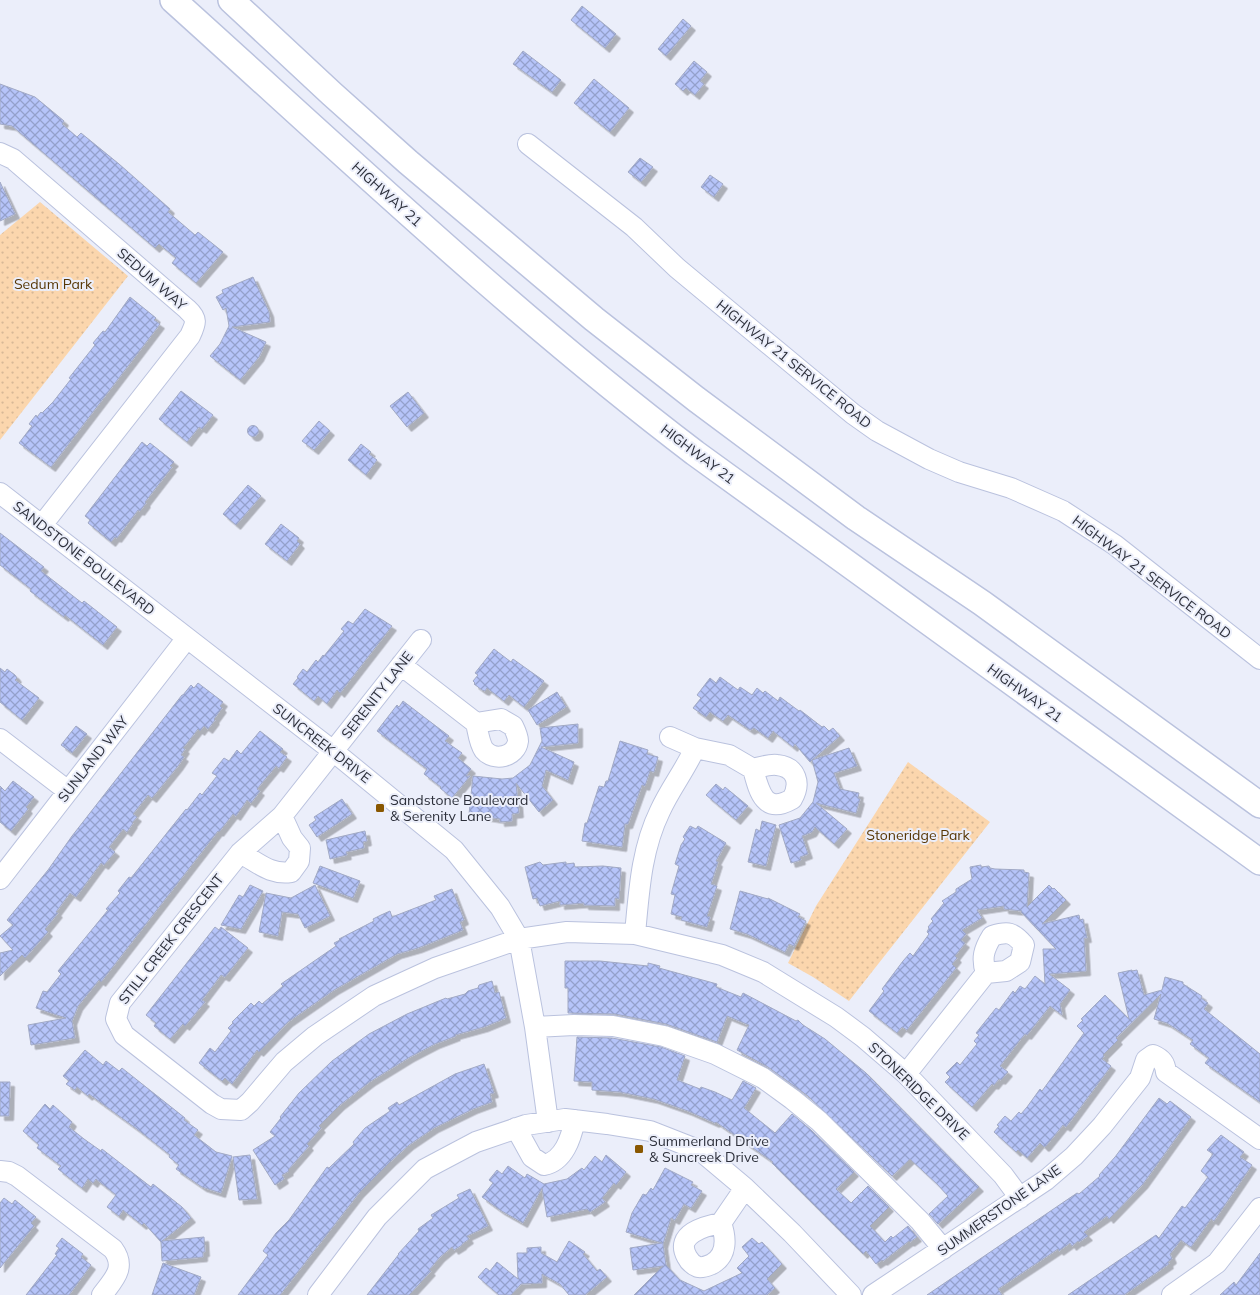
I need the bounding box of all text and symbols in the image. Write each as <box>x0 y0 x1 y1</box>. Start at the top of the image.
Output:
street label: HIGHWAY 21 <box>348 158 426 230</box>
street label: SEDUM WAY <box>114 244 191 314</box>
park label: Sedum Park <box>14 275 93 293</box>
street label: HIGHWAY 21 SERVICE ROAD <box>713 296 875 432</box>
street label: HIGHWAY 21 <box>657 420 739 488</box>
street label: SANDSTONE BOULEVARD <box>9 497 159 619</box>
street label: HIGHWAY 21 SERVICE ROAD <box>1069 511 1235 643</box>
street label: SERENITY LANE <box>337 648 417 742</box>
street label: HIGHWAY 21 <box>984 660 1066 726</box>
street label: SUNCREEK DRIVE <box>269 699 375 787</box>
street label: SUNLAND WAY <box>54 712 133 806</box>
place label: Sandstone Boulevard & Serenity Lane <box>390 791 528 825</box>
marker: Sandstone Boulevard & Serenity Lane <box>374 802 386 814</box>
park label: Stoneridge Park <box>866 826 970 844</box>
street label: STILL CREEK CRESCENT <box>114 870 228 1008</box>
street label: STONERIDGE DRIVE <box>865 1038 973 1144</box>
place label: Summerland Drive & Suncreek Drive <box>649 1132 769 1166</box>
marker: Summerland Drive & Suncreek Drive <box>633 1143 645 1155</box>
street label: SUMMERSTONE LANE <box>934 1161 1064 1259</box>

